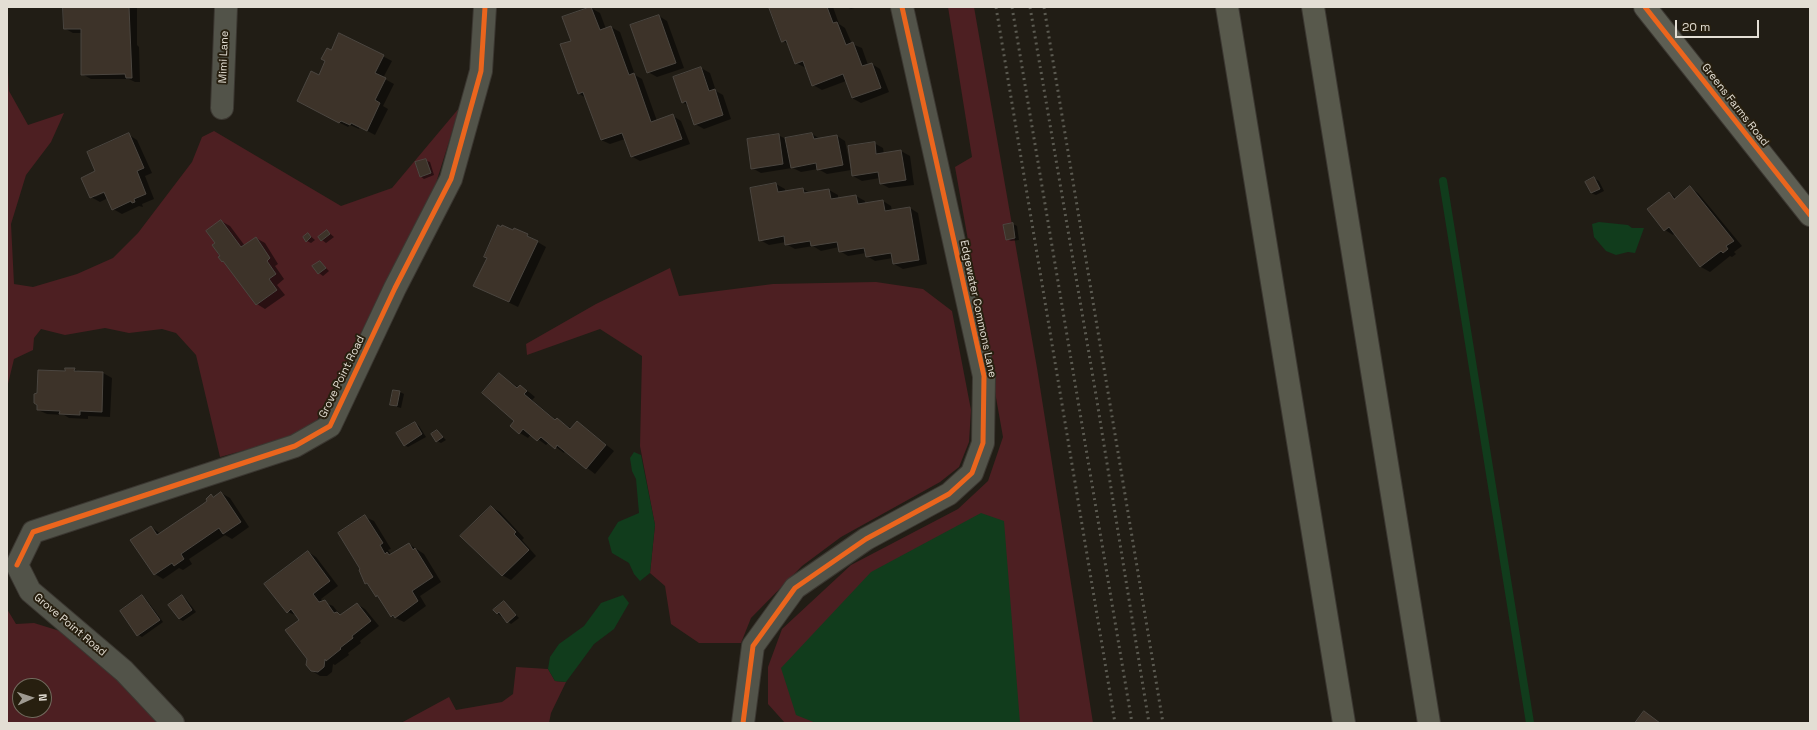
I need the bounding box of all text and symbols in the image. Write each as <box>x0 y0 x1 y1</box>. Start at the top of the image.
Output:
scale bar <box>1677 12 1761 38</box>
text: 20 m <box>1682 19 1710 35</box>
street label: Mimi Lane <box>216 30 232 84</box>
street label: Greens Farms Road <box>1699 61 1771 149</box>
street label: Edgewater Commons Lane <box>957 239 999 379</box>
street label: Grove Point Road <box>316 334 368 420</box>
street label: Grove Point Road <box>31 591 109 659</box>
north arrow <box>12 678 52 718</box>
text: N <box>36 693 50 701</box>

